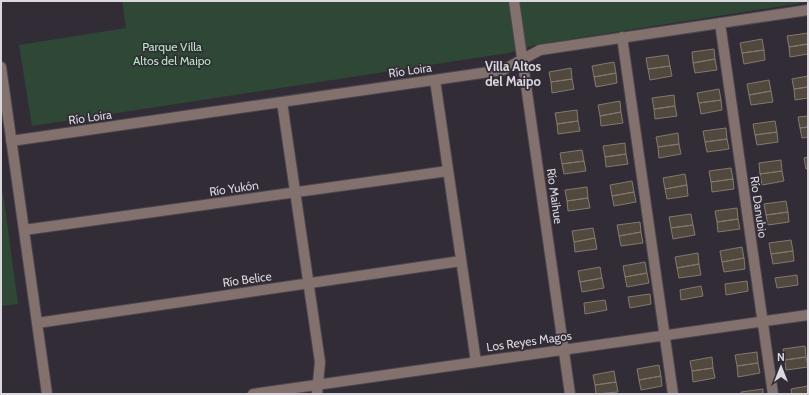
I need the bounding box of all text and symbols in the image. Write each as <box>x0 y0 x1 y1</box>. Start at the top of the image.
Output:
park label: Parque Villa Altos del Maipo <box>133 39 211 68</box>
district label: Villa Altos del Maipo <box>485 58 542 89</box>
street label: Río Loira <box>387 60 433 80</box>
street label: Río Loira <box>67 107 113 127</box>
street label: Río Maihue <box>544 167 566 225</box>
street label: Río Danubio <box>747 175 771 239</box>
street label: Río Yukón <box>208 177 260 199</box>
street label: Río Belice <box>222 268 272 290</box>
street label: Los Reyes Magos <box>485 328 573 354</box>
north arrow <box>761 347 801 387</box>
text: N <box>777 350 785 364</box>

